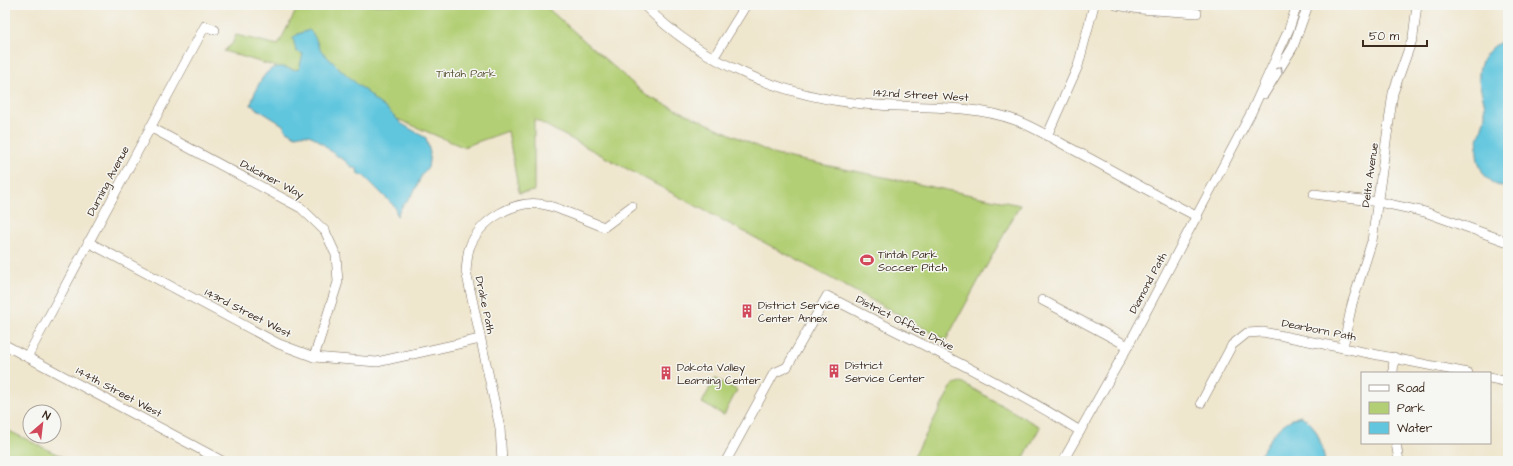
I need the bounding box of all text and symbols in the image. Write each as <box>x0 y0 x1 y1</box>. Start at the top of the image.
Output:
scale bar <box>1363 22 1427 48</box>
text: 50 m <box>1369 28 1400 45</box>
park label: Tintah Park <box>436 66 496 81</box>
one-way arrow <box>1276 66 1283 73</box>
street label: 142nd Street West <box>873 85 970 105</box>
street label: Delta Avenue <box>1358 142 1382 208</box>
street label: Durning Avenue <box>83 143 134 219</box>
street label: Dulcimer Way <box>237 156 306 203</box>
place label: Tintah Park Soccer Pitch <box>878 247 948 275</box>
street label: Diamond Path <box>1126 249 1171 316</box>
sports icon: Tintah Park Soccer Pitch <box>859 252 875 268</box>
street label: Drake Path <box>472 275 499 336</box>
street label: 143rd Street West <box>202 285 294 342</box>
street label: District Office Drive <box>853 292 957 354</box>
place label: District Service Center Annex <box>758 298 840 326</box>
building icon: District Service Center Annex <box>739 303 755 319</box>
street label: Dearborn Path <box>1280 315 1358 345</box>
place label: District Service Center <box>845 358 924 386</box>
place label: Dakota Valley Learning Center <box>677 360 761 389</box>
street label: 144th Street West <box>73 363 165 421</box>
building icon: District Service Center <box>826 363 842 379</box>
building icon: Dakota Valley Learning Center <box>658 365 674 381</box>
legend <box>1361 372 1491 444</box>
text: Road <box>1397 380 1425 397</box>
text: Park <box>1397 400 1425 417</box>
north arrow <box>22 404 62 444</box>
text: N <box>40 407 53 424</box>
text: Water <box>1397 420 1433 437</box>

